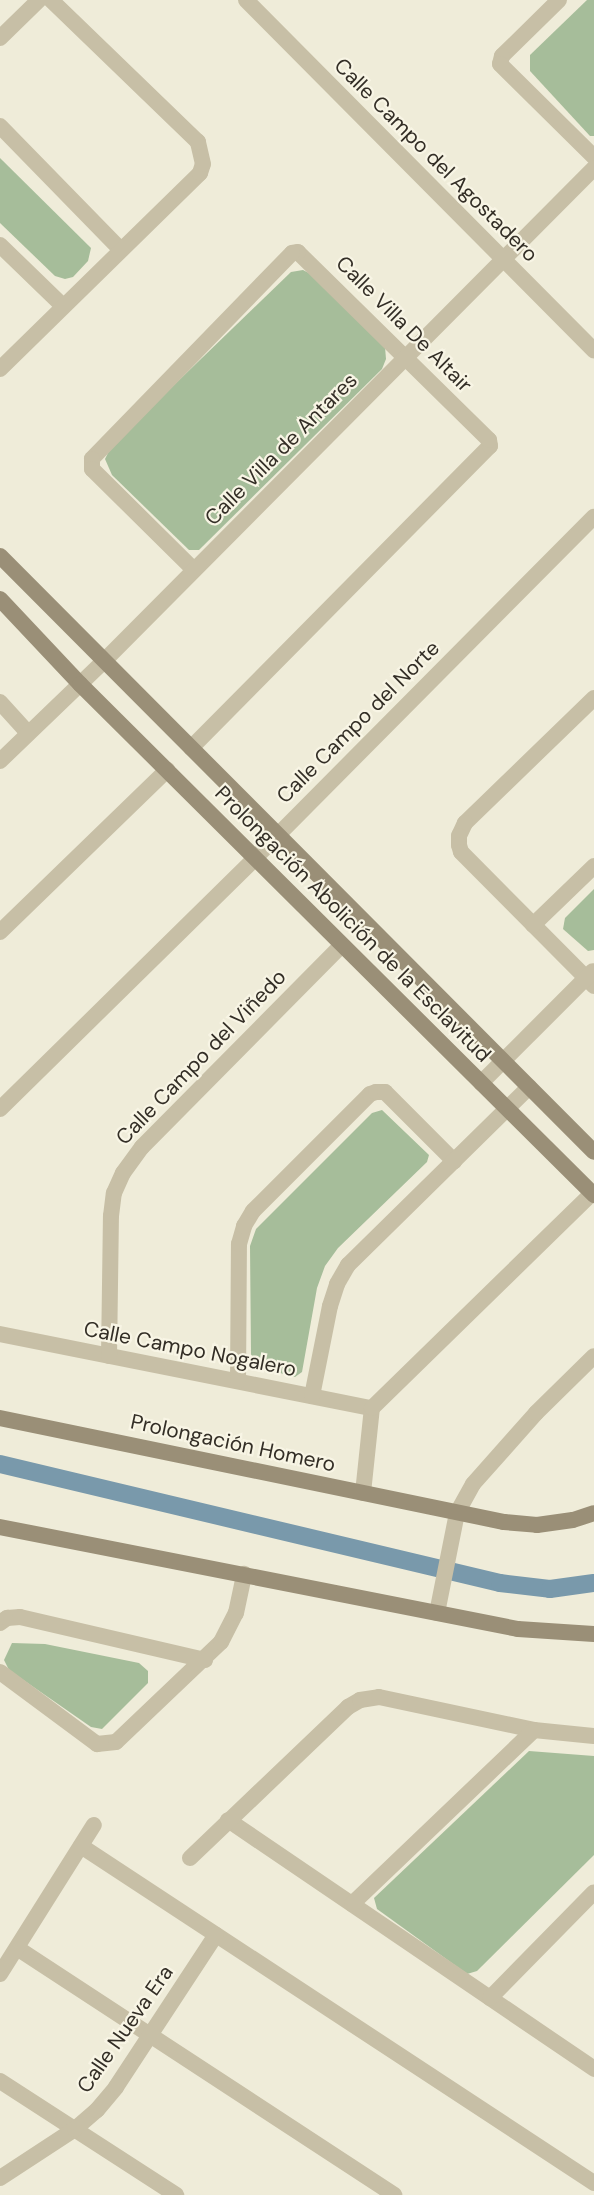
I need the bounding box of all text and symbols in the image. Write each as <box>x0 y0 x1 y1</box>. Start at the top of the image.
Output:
street label: Calle Campo del Agostadero <box>329 53 543 267</box>
street label: Calle Villa De Altair <box>331 251 477 397</box>
street label: Calle Villa de Antares <box>200 368 362 530</box>
street label: Calle Campo del Norte <box>271 635 445 809</box>
street label: Prolongación Abolición de la Esclavitud <box>210 781 496 1067</box>
street label: Calle Campo del Viñedo <box>111 964 291 1150</box>
street label: Calle Campo Nogalero <box>82 1316 298 1382</box>
street label: Prolongación Homero <box>128 1409 338 1477</box>
street label: Calle Nueva Era <box>72 1960 178 2098</box>

